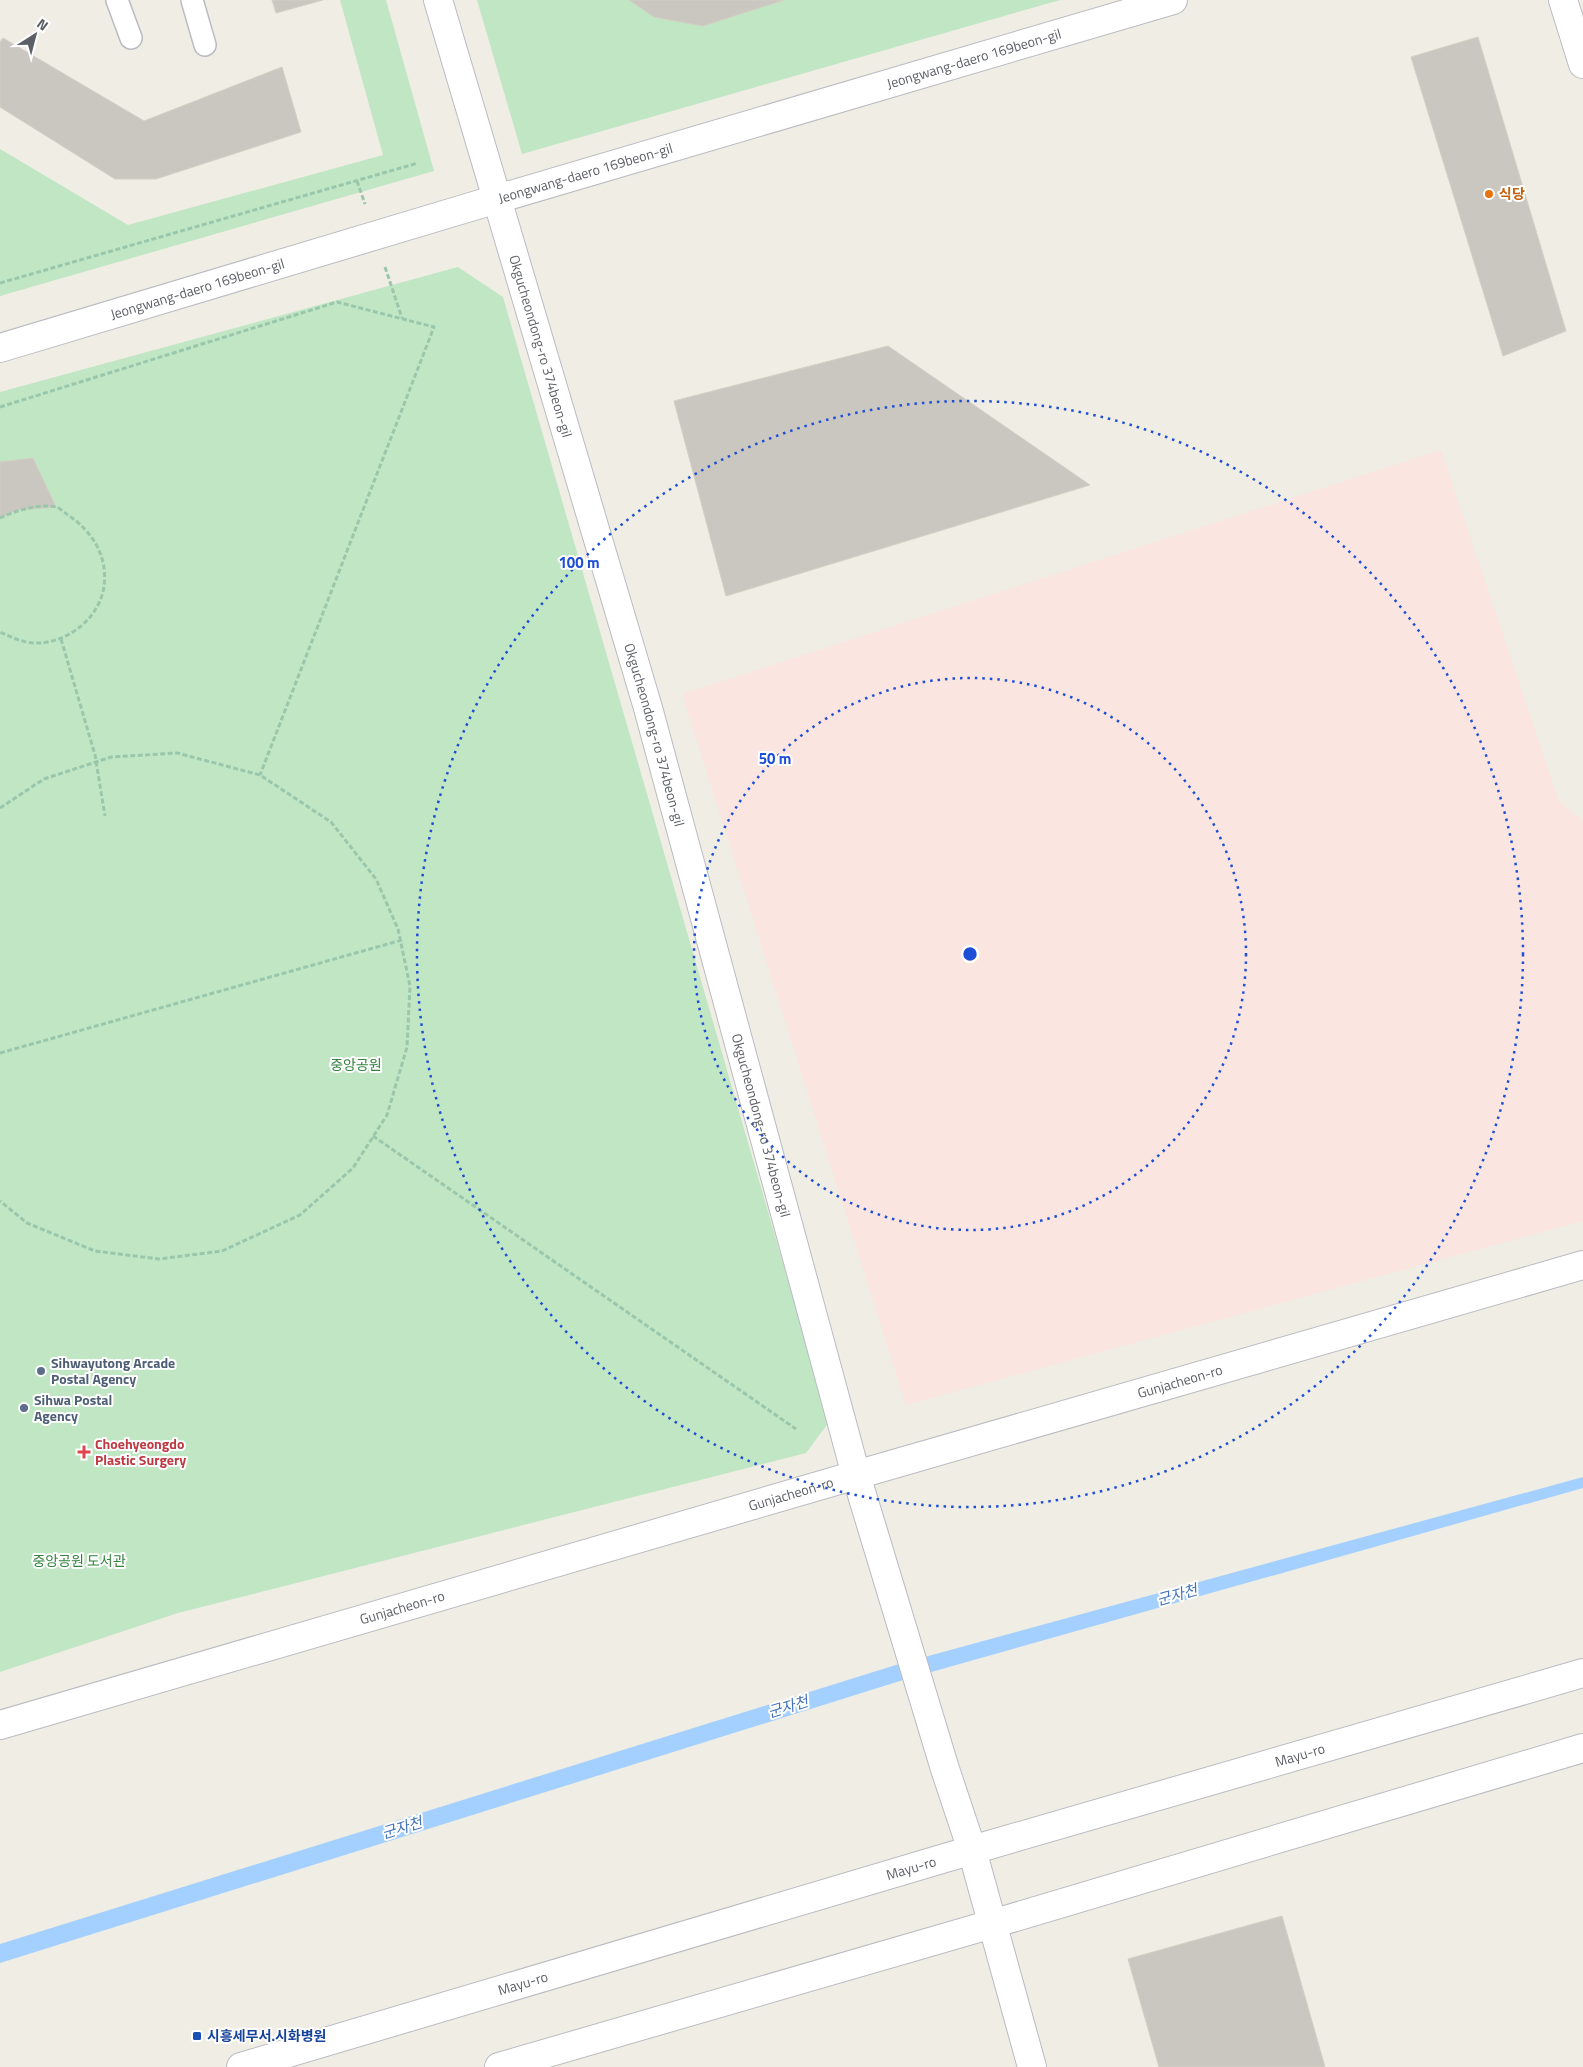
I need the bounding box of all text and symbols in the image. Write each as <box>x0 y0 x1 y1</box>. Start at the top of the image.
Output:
north arrow <box>10 10 60 60</box>
text: N <box>33 13 53 35</box>
street label: Jeongwang-daero 169beon-gil <box>884 23 1063 94</box>
street label: Jeongwang-daero 169beon-gil <box>496 137 675 208</box>
place label: 식당 <box>1499 183 1525 204</box>
marker: 식당 <box>1483 188 1495 200</box>
street label: Jeongwang-daero 169beon-gil <box>108 252 287 324</box>
street label: Okgucheondong-ro 374beon-gil <box>504 252 578 440</box>
text: 100 m <box>558 551 600 574</box>
street label: Okgucheondong-ro 374beon-gil <box>619 640 691 829</box>
text: 50 m <box>759 747 791 770</box>
centre of rings <box>961 945 979 963</box>
street label: Okgucheondong-ro 374beon-gil <box>727 1031 797 1219</box>
park label: 중앙공원 <box>330 1054 382 1075</box>
place label: Sihwayutong Arcade Postal Agency <box>51 1352 175 1389</box>
street label: Gunjacheon-ro <box>1135 1359 1225 1403</box>
marker: Sihwayutong Arcade Postal Agency <box>35 1365 47 1377</box>
place label: Sihwa Postal Agency <box>34 1389 112 1426</box>
marker: Sihwa Postal Agency <box>18 1402 30 1414</box>
place label: Choehyeongdo Plastic Surgery <box>95 1433 186 1470</box>
marker: Choehyeongdo Plastic Surgery <box>77 1445 91 1459</box>
street label: Gunjacheon-ro <box>746 1471 836 1516</box>
park label: 중앙공원 도서관 <box>32 1550 126 1571</box>
water label: 군자천 <box>1154 1577 1202 1611</box>
street label: Gunjacheon-ro <box>357 1585 447 1629</box>
water label: 군자천 <box>765 1689 813 1724</box>
street label: Mayu-ro <box>1272 1737 1327 1772</box>
water label: 군자천 <box>379 1810 427 1845</box>
street label: Mayu-ro <box>883 1850 938 1885</box>
street label: Mayu-ro <box>495 1966 550 2000</box>
place label: 시흥세무서.시화병원 <box>207 2025 327 2046</box>
marker: 시흥세무서.시화병원 <box>191 2030 203 2042</box>

